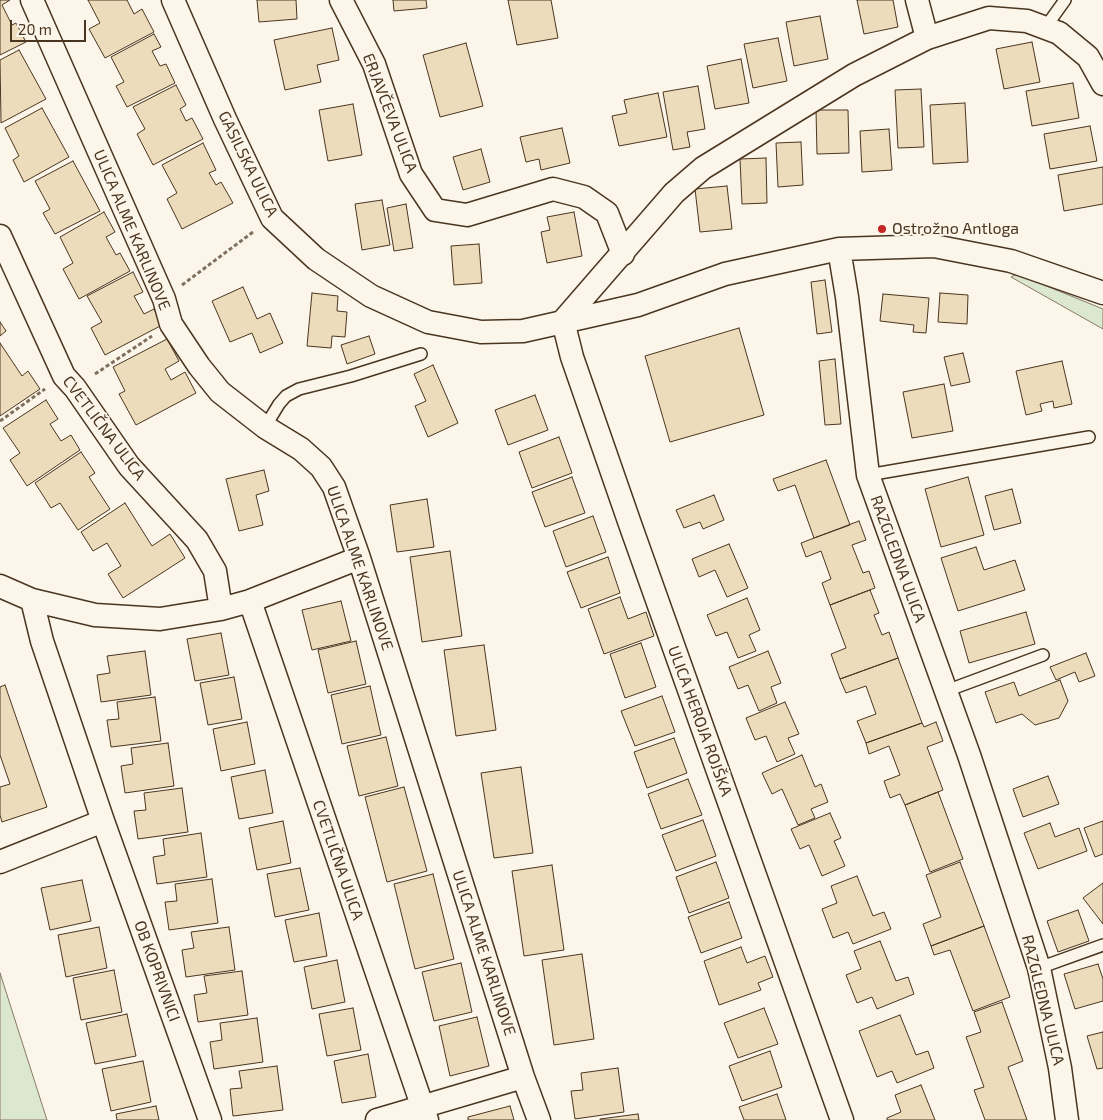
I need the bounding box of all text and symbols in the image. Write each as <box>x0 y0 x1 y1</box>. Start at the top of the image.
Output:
scale bar <box>12 10 89 42</box>
text: 20 m <box>18 20 52 38</box>
street label: ERJAVČEVA ULICA <box>358 51 422 175</box>
street label: GASILSKA ULICA <box>214 108 282 220</box>
street label: ULICA ALME KARLINOVE <box>89 147 175 313</box>
place label: Ostrožno Antloga <box>892 219 1019 239</box>
marker: Ostrožno Antloga <box>876 223 888 235</box>
street label: CVETLIČNA ULICA <box>59 372 149 484</box>
street label: ULICA ALME KARLINOVE <box>323 483 397 653</box>
street label: RAZGLEDNA ULICA <box>866 493 930 625</box>
street label: ULICA HEROJA ROJŠKA <box>664 643 736 799</box>
street label: CVETLIČNA ULICA <box>308 797 368 923</box>
street label: ULICA ALME KARLINOVE <box>448 868 520 1038</box>
street label: OB KOPRIVNICI <box>130 918 184 1024</box>
street label: RAZGLEDNA ULICA <box>1018 933 1068 1067</box>

